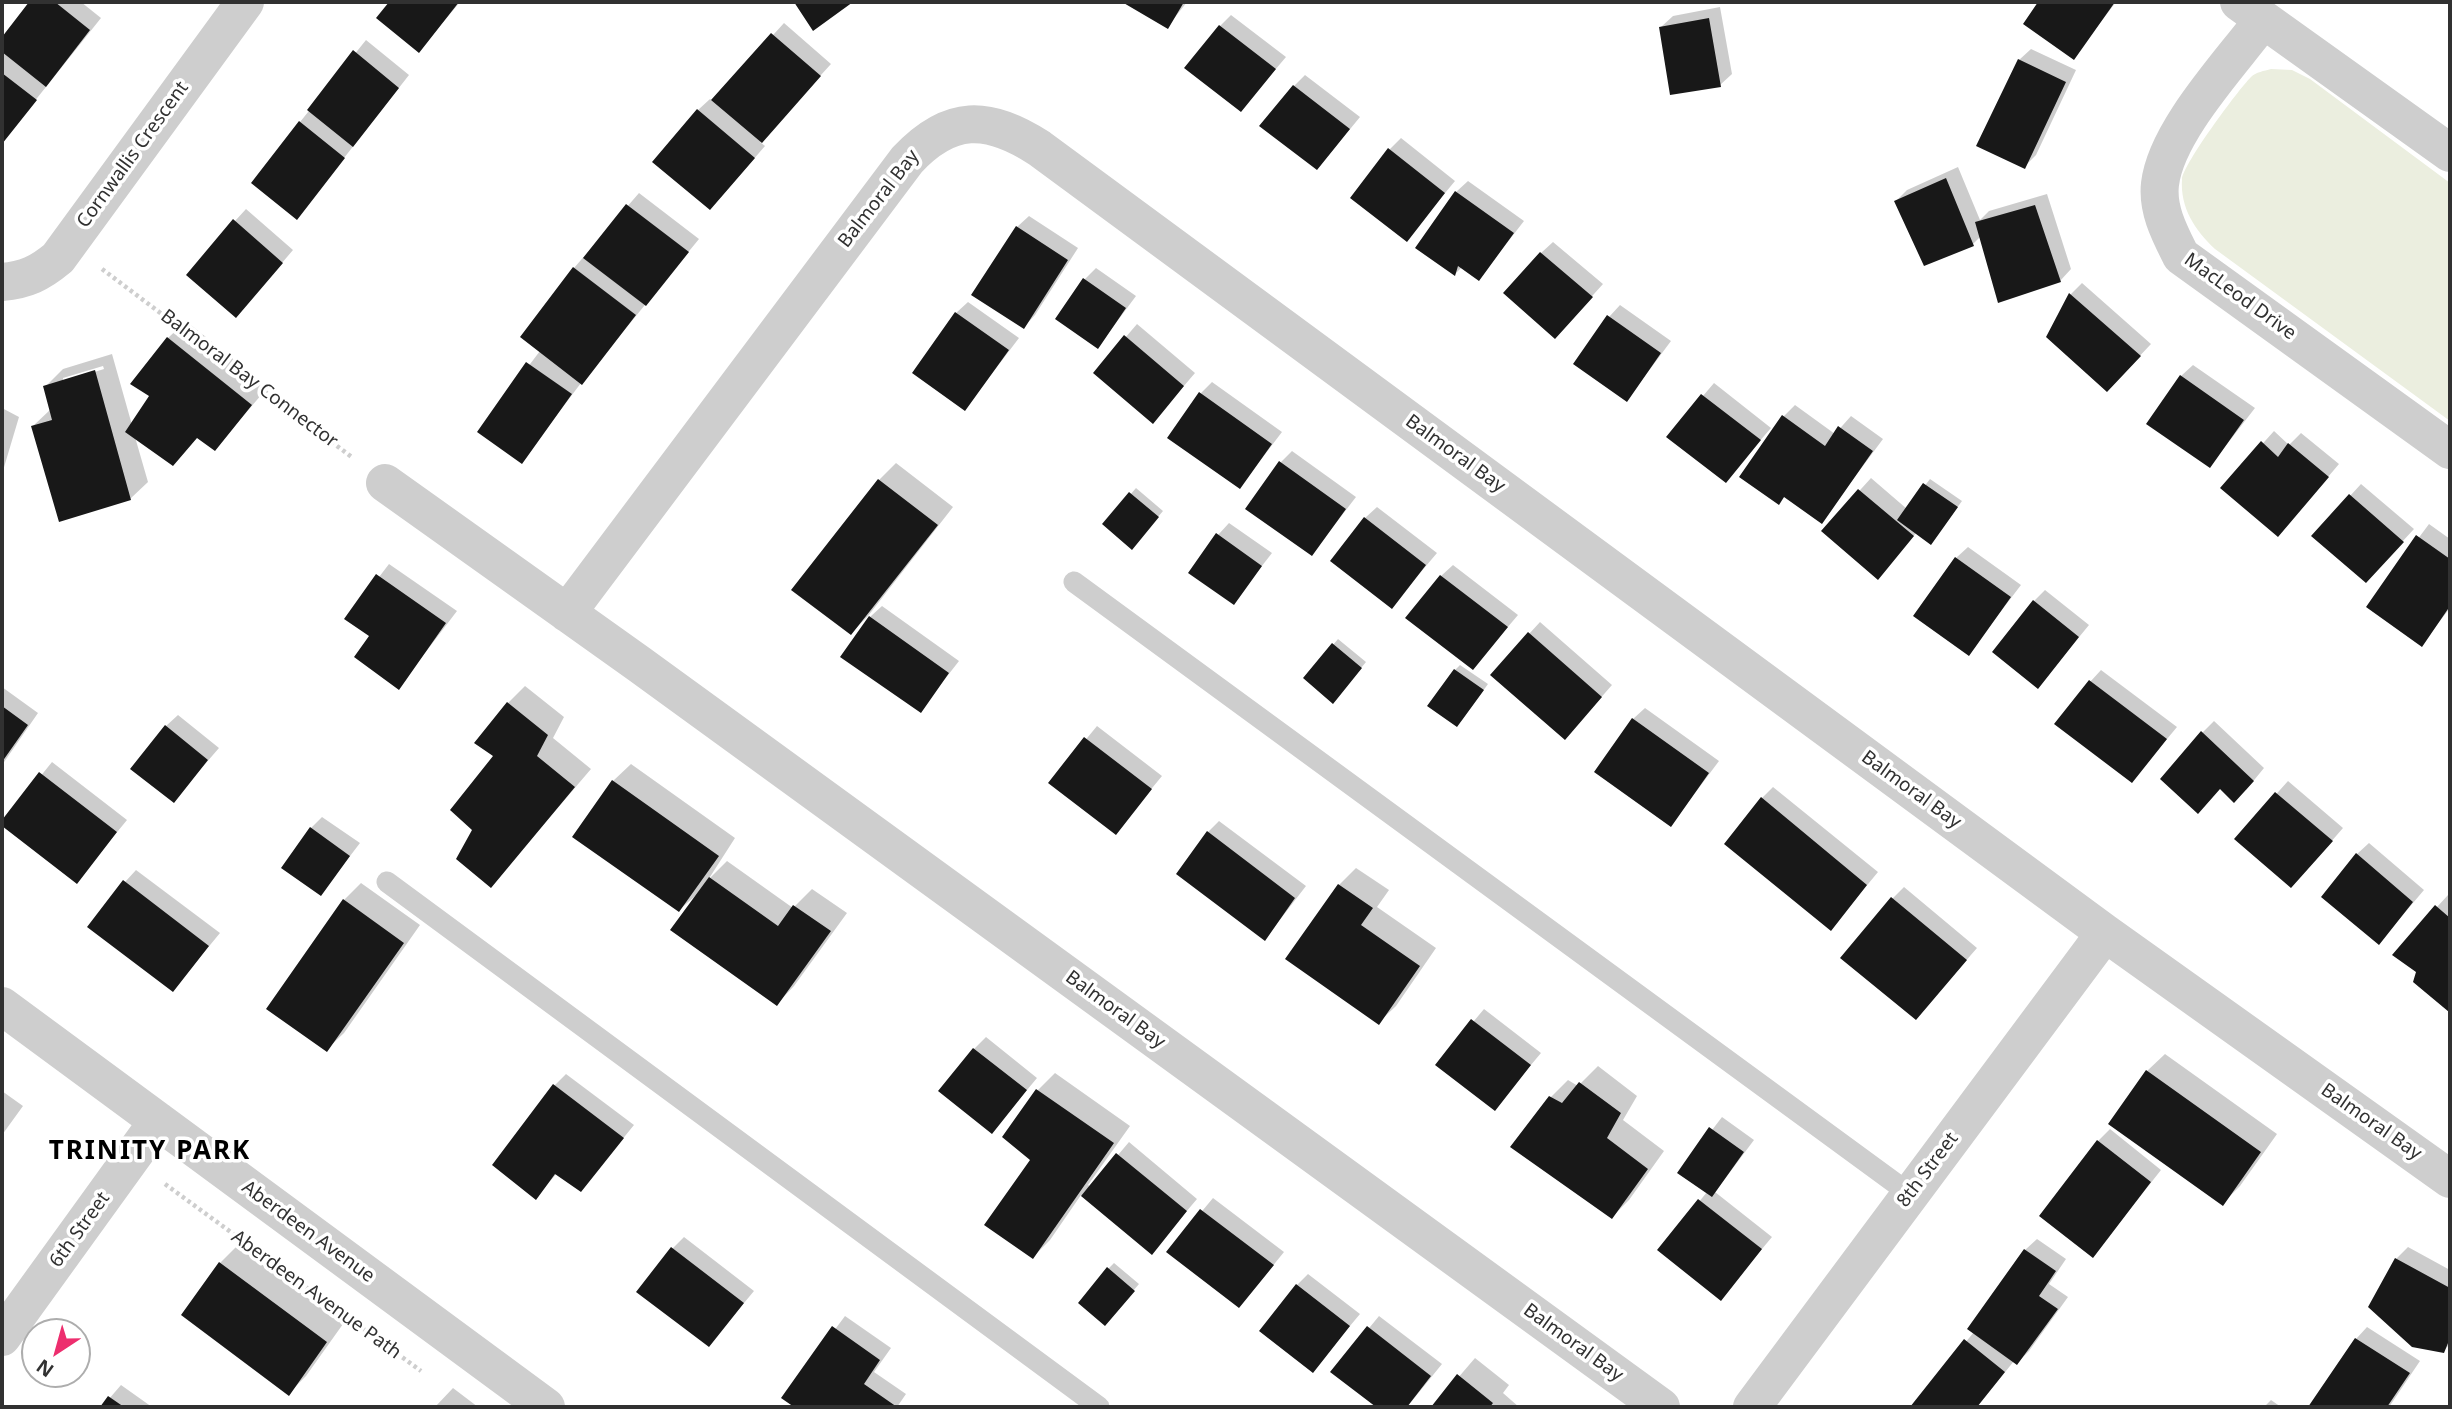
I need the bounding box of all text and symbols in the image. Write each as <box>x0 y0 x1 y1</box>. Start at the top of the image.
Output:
street label: Cornwallis Crescent <box>72 77 194 233</box>
street label: Balmoral Bay <box>834 146 924 252</box>
street label: MacLeod Drive <box>2180 249 2300 345</box>
street label: Balmoral Bay Connector <box>156 305 342 453</box>
street label: Balmoral Bay <box>1401 410 1509 498</box>
street label: Balmoral Bay <box>1857 746 1965 834</box>
street label: Balmoral Bay <box>1061 966 1169 1054</box>
street label: Balmoral Bay <box>2316 1079 2426 1165</box>
street label: 8th Street <box>1893 1128 1963 1212</box>
district label: TRINITY PARK <box>50 1136 250 1168</box>
street label: Aberdeen Avenue <box>237 1176 379 1288</box>
street label: 6th Street <box>45 1188 115 1272</box>
street label: Aberdeen Avenue Path <box>227 1226 405 1364</box>
street label: Balmoral Bay <box>1519 1299 1627 1387</box>
north arrow <box>21 1318 91 1388</box>
text: N <box>31 1353 59 1383</box>

